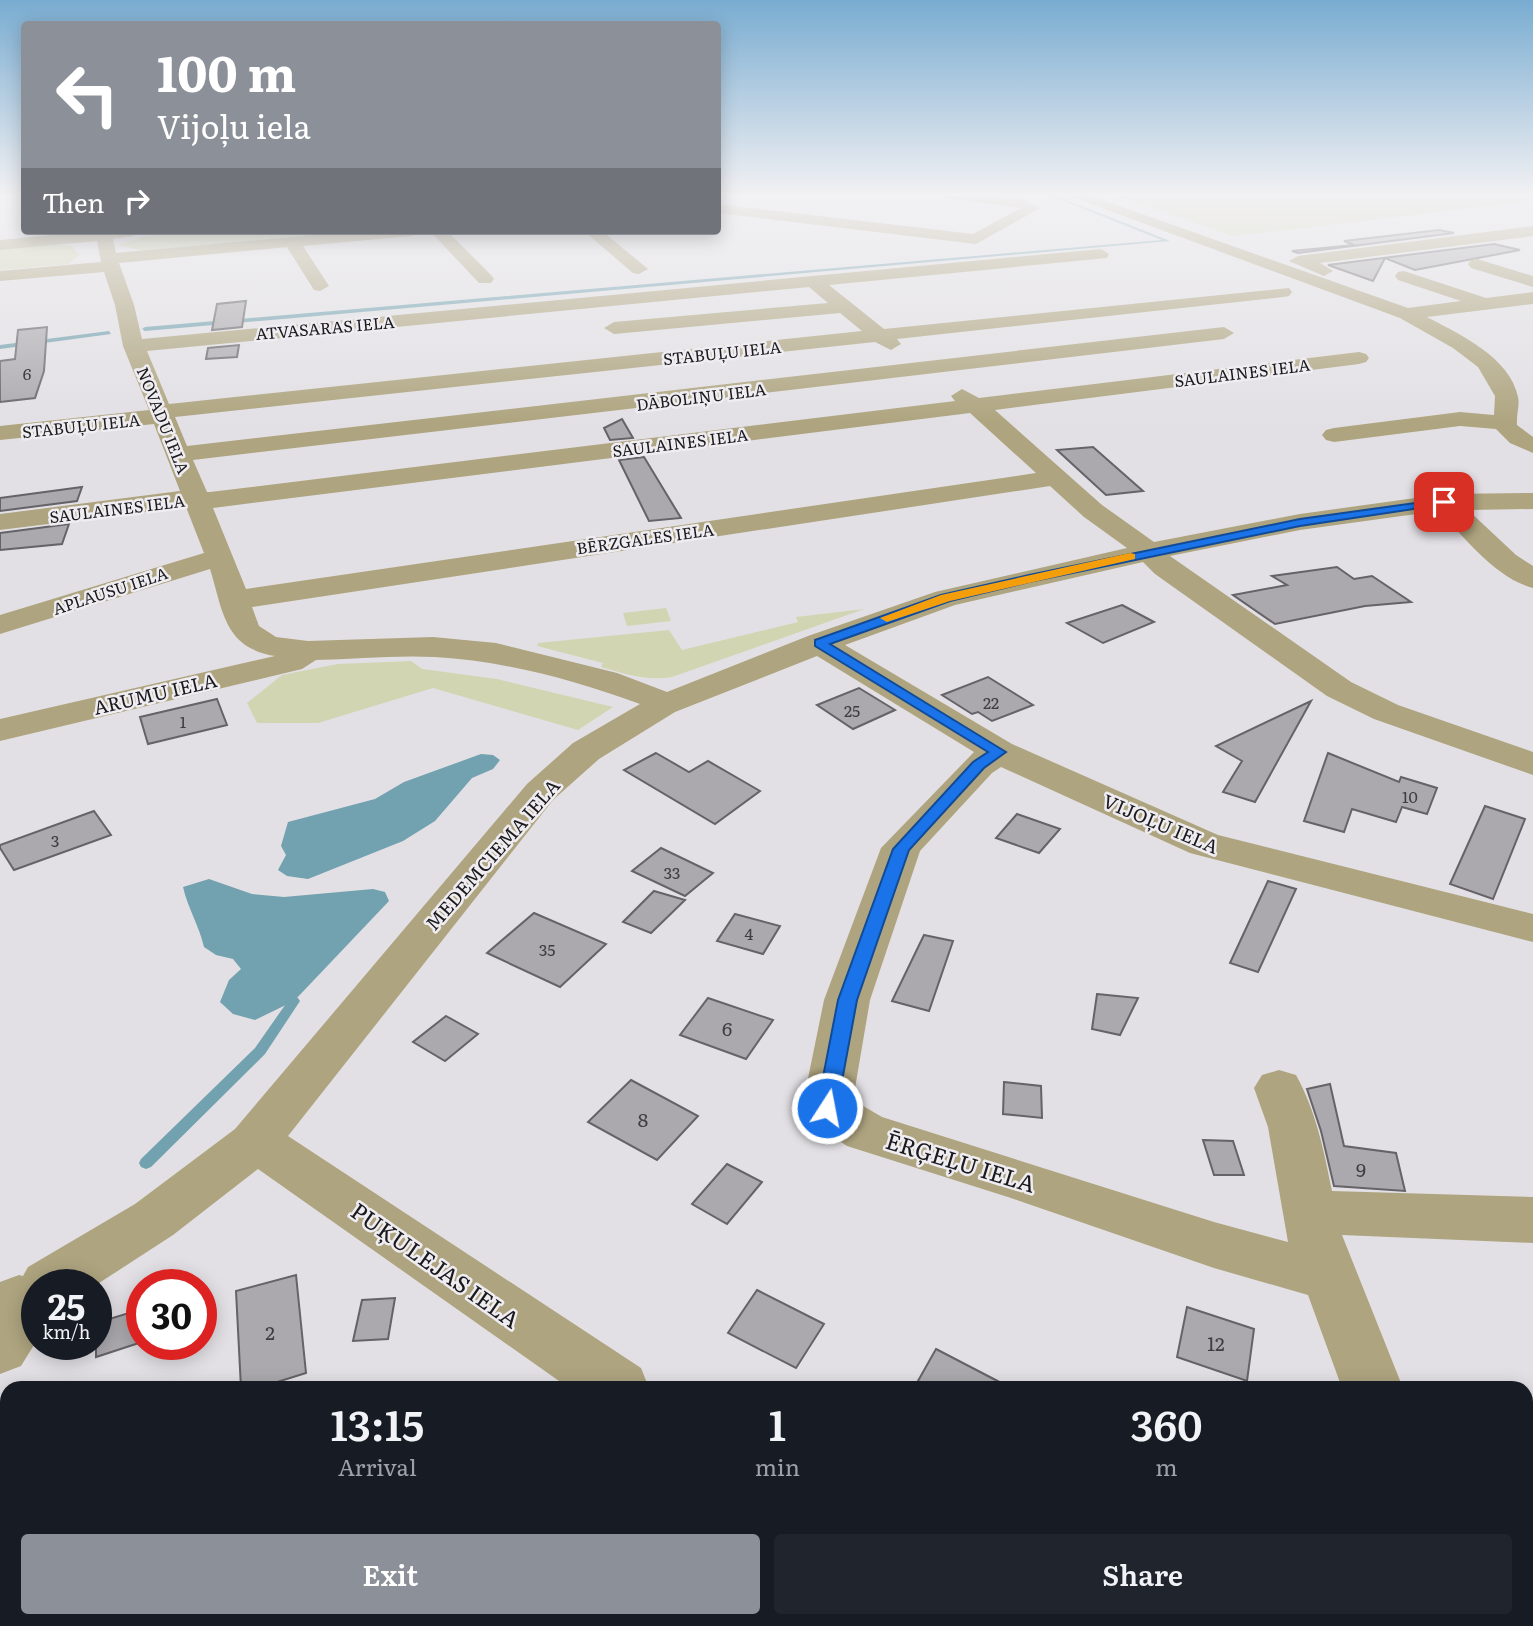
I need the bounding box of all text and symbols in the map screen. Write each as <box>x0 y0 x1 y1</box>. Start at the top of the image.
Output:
text: 100 m <box>157 34 296 107</box>
icon: left <box>42 49 133 140</box>
text: Vijoļu iela <box>157 101 311 149</box>
text: Then <box>42 182 104 221</box>
icon: right <box>118 182 156 220</box>
street label: ATVASARAS IELA <box>255 309 396 345</box>
street label: STABUĻU IELA <box>662 334 783 370</box>
street label: SAULAINES IELA <box>1173 352 1311 392</box>
house number: 6 <box>23 361 32 385</box>
street label: NOVADU IELA <box>132 363 196 477</box>
street label: DĀBOLIŅU IELA <box>635 376 768 416</box>
street label: STABUĻU IELA <box>21 407 142 443</box>
street label: SAULAINES IELA <box>611 422 749 462</box>
pin <box>1414 472 1474 532</box>
icon: arrive <box>1425 483 1463 521</box>
street label: SAULAINES IELA <box>48 488 186 528</box>
street label: BĒRZGALES IELA <box>575 516 715 560</box>
street label: APLAUSU IELA <box>49 560 171 620</box>
street label: ARUMU IELA <box>91 665 219 721</box>
house number: 22 <box>983 690 999 714</box>
house number: 25 <box>844 698 860 722</box>
house number: 1 <box>180 709 187 733</box>
street label: MEDEMCIEMA IELA <box>418 772 566 936</box>
house number: 10 <box>1402 784 1418 808</box>
street label: VIJOĻU IELA <box>1099 786 1223 860</box>
house number: 3 <box>51 828 59 852</box>
house number: 33 <box>664 860 680 884</box>
house number: 4 <box>745 921 754 945</box>
house number: 35 <box>539 937 555 961</box>
house number: 6 <box>722 1014 732 1042</box>
position arrow <box>790 1071 864 1145</box>
house number: 8 <box>638 1105 648 1133</box>
street label: ĒRĢEĻU IELA <box>882 1122 1040 1200</box>
house number: 9 <box>1356 1155 1366 1183</box>
street label: PUĶULEJAS IELA <box>345 1193 527 1335</box>
speed limit sign: 30 <box>126 1269 217 1360</box>
text: 25 <box>48 1279 85 1331</box>
text: km/h <box>43 1318 90 1345</box>
house number: 2 <box>265 1318 275 1346</box>
house number: 12 <box>1207 1329 1225 1357</box>
text: 13:15 <box>330 1392 424 1454</box>
text: 1 <box>769 1392 786 1454</box>
text: 360 <box>1130 1392 1202 1454</box>
text: Arrival <box>338 1449 417 1483</box>
text: min <box>755 1449 800 1483</box>
text: m <box>1155 1449 1178 1483</box>
button: Exit <box>21 1534 760 1614</box>
button: Share <box>774 1534 1512 1614</box>

